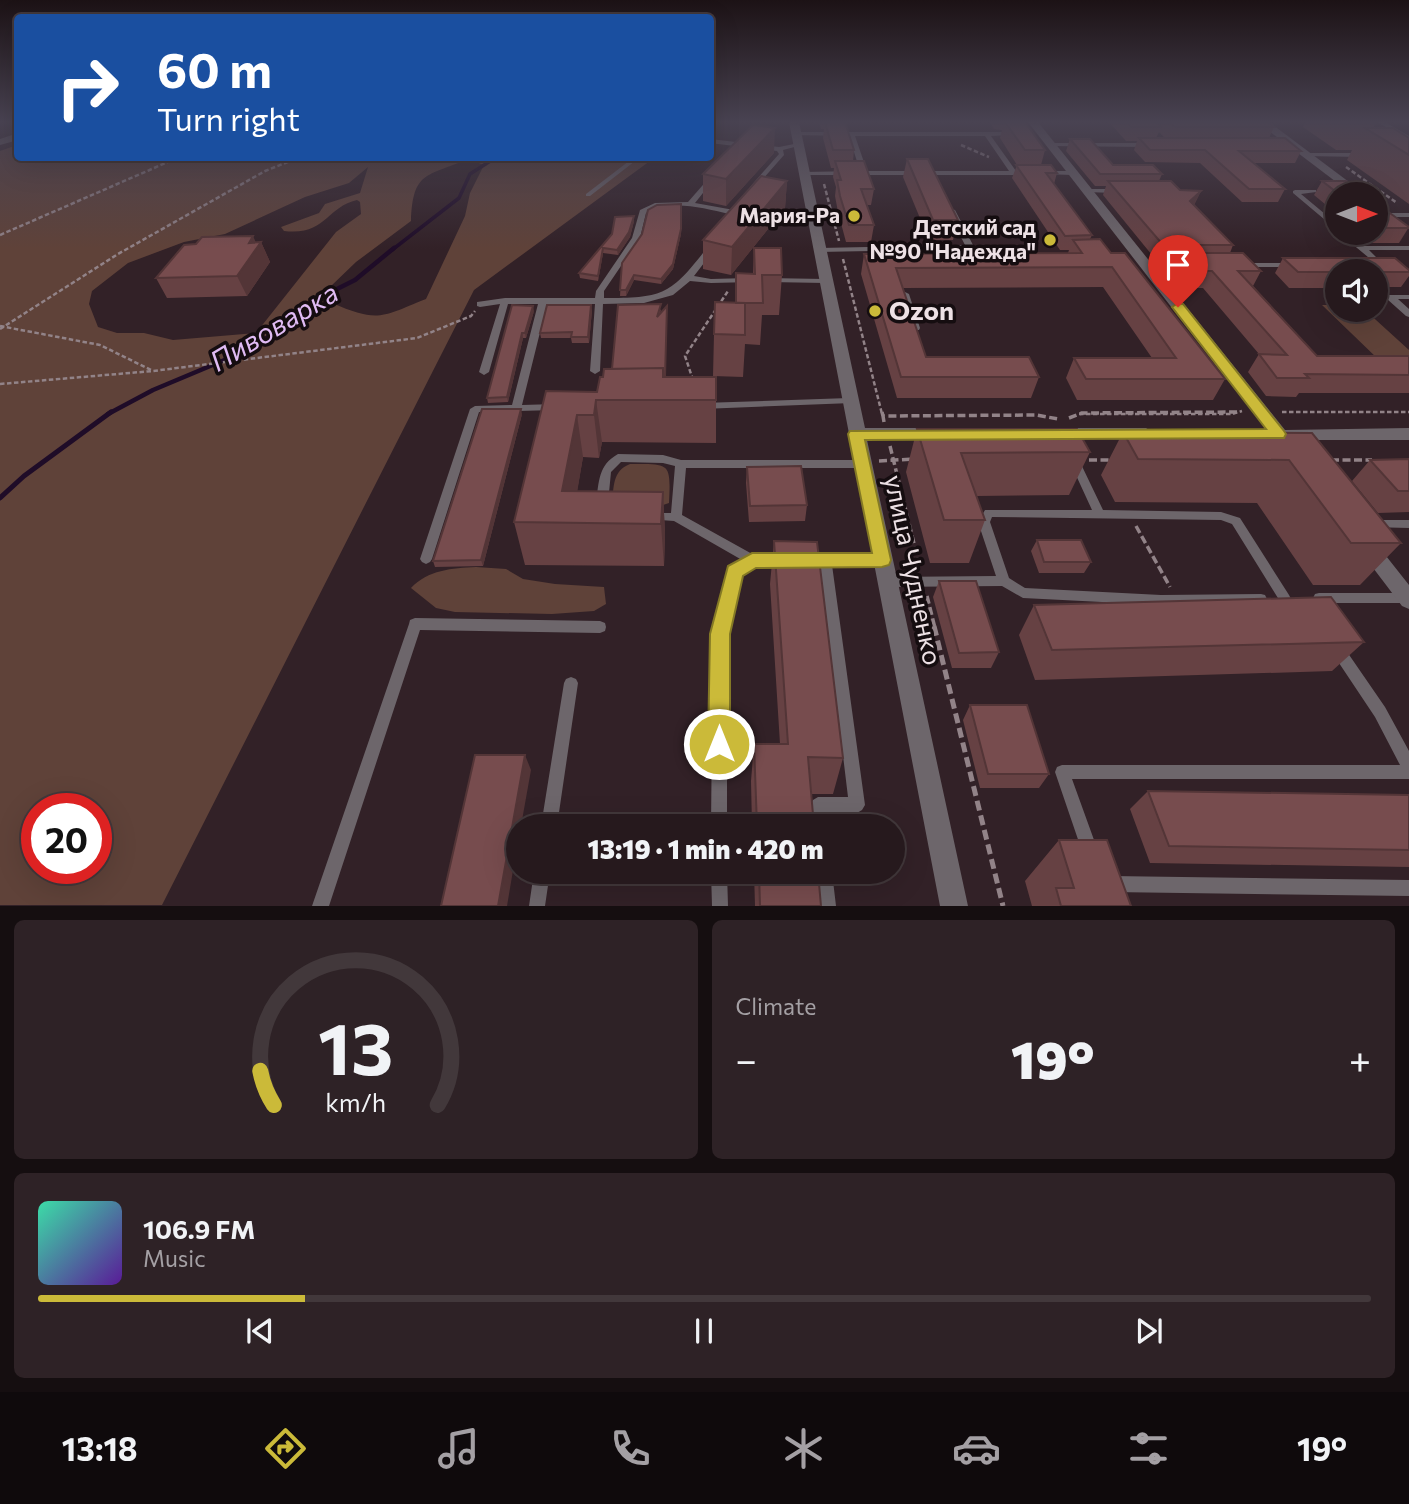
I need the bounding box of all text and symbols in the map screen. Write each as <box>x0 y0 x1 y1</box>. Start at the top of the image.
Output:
text: 60 m <box>157 38 272 98</box>
icon: right <box>42 42 133 133</box>
text: Turn right <box>157 98 300 138</box>
north arrow <box>1325 182 1388 245</box>
map controls <box>1325 182 1388 322</box>
place label: Мария-Ра <box>739 202 840 227</box>
marker: Мария-Ра <box>846 208 862 224</box>
place label: Детский сад №90 "Надежда" <box>870 214 1036 263</box>
marker: Детский сад №90 "Надежда" <box>1042 232 1058 248</box>
pin <box>1148 235 1208 307</box>
icon: arrive <box>1159 246 1197 284</box>
button: sound <box>1325 259 1388 322</box>
water label: Пивоварка <box>203 275 344 378</box>
place label: Ozon <box>889 294 954 325</box>
marker: Ozon <box>867 303 883 319</box>
street label: улица Чудненко <box>879 472 950 668</box>
position arrow <box>682 707 756 781</box>
speed limit sign: 20 <box>21 793 112 884</box>
text: 13:19 · 1 min · 420 m <box>588 833 823 864</box>
text: Climate <box>736 992 817 1020</box>
text: 13 <box>318 1002 393 1091</box>
text: 19° <box>1011 1026 1095 1090</box>
text: − <box>736 1035 757 1082</box>
text: + <box>1349 1035 1371 1082</box>
text: km/h <box>325 1087 386 1117</box>
text: 106.9 FM <box>143 1213 255 1244</box>
text: Music <box>143 1244 206 1272</box>
icon: previous <box>241 1312 279 1350</box>
icon: pause <box>685 1312 723 1350</box>
icon: next <box>1130 1312 1168 1350</box>
icon: directions <box>261 1424 310 1473</box>
icon: music <box>434 1424 483 1473</box>
icon: phone <box>606 1424 655 1473</box>
icon: climate <box>779 1424 828 1473</box>
icon: car <box>952 1424 1001 1473</box>
icon: filters <box>1124 1424 1173 1473</box>
text: 13:18 <box>62 1428 138 1468</box>
text: 19° <box>1297 1428 1347 1468</box>

